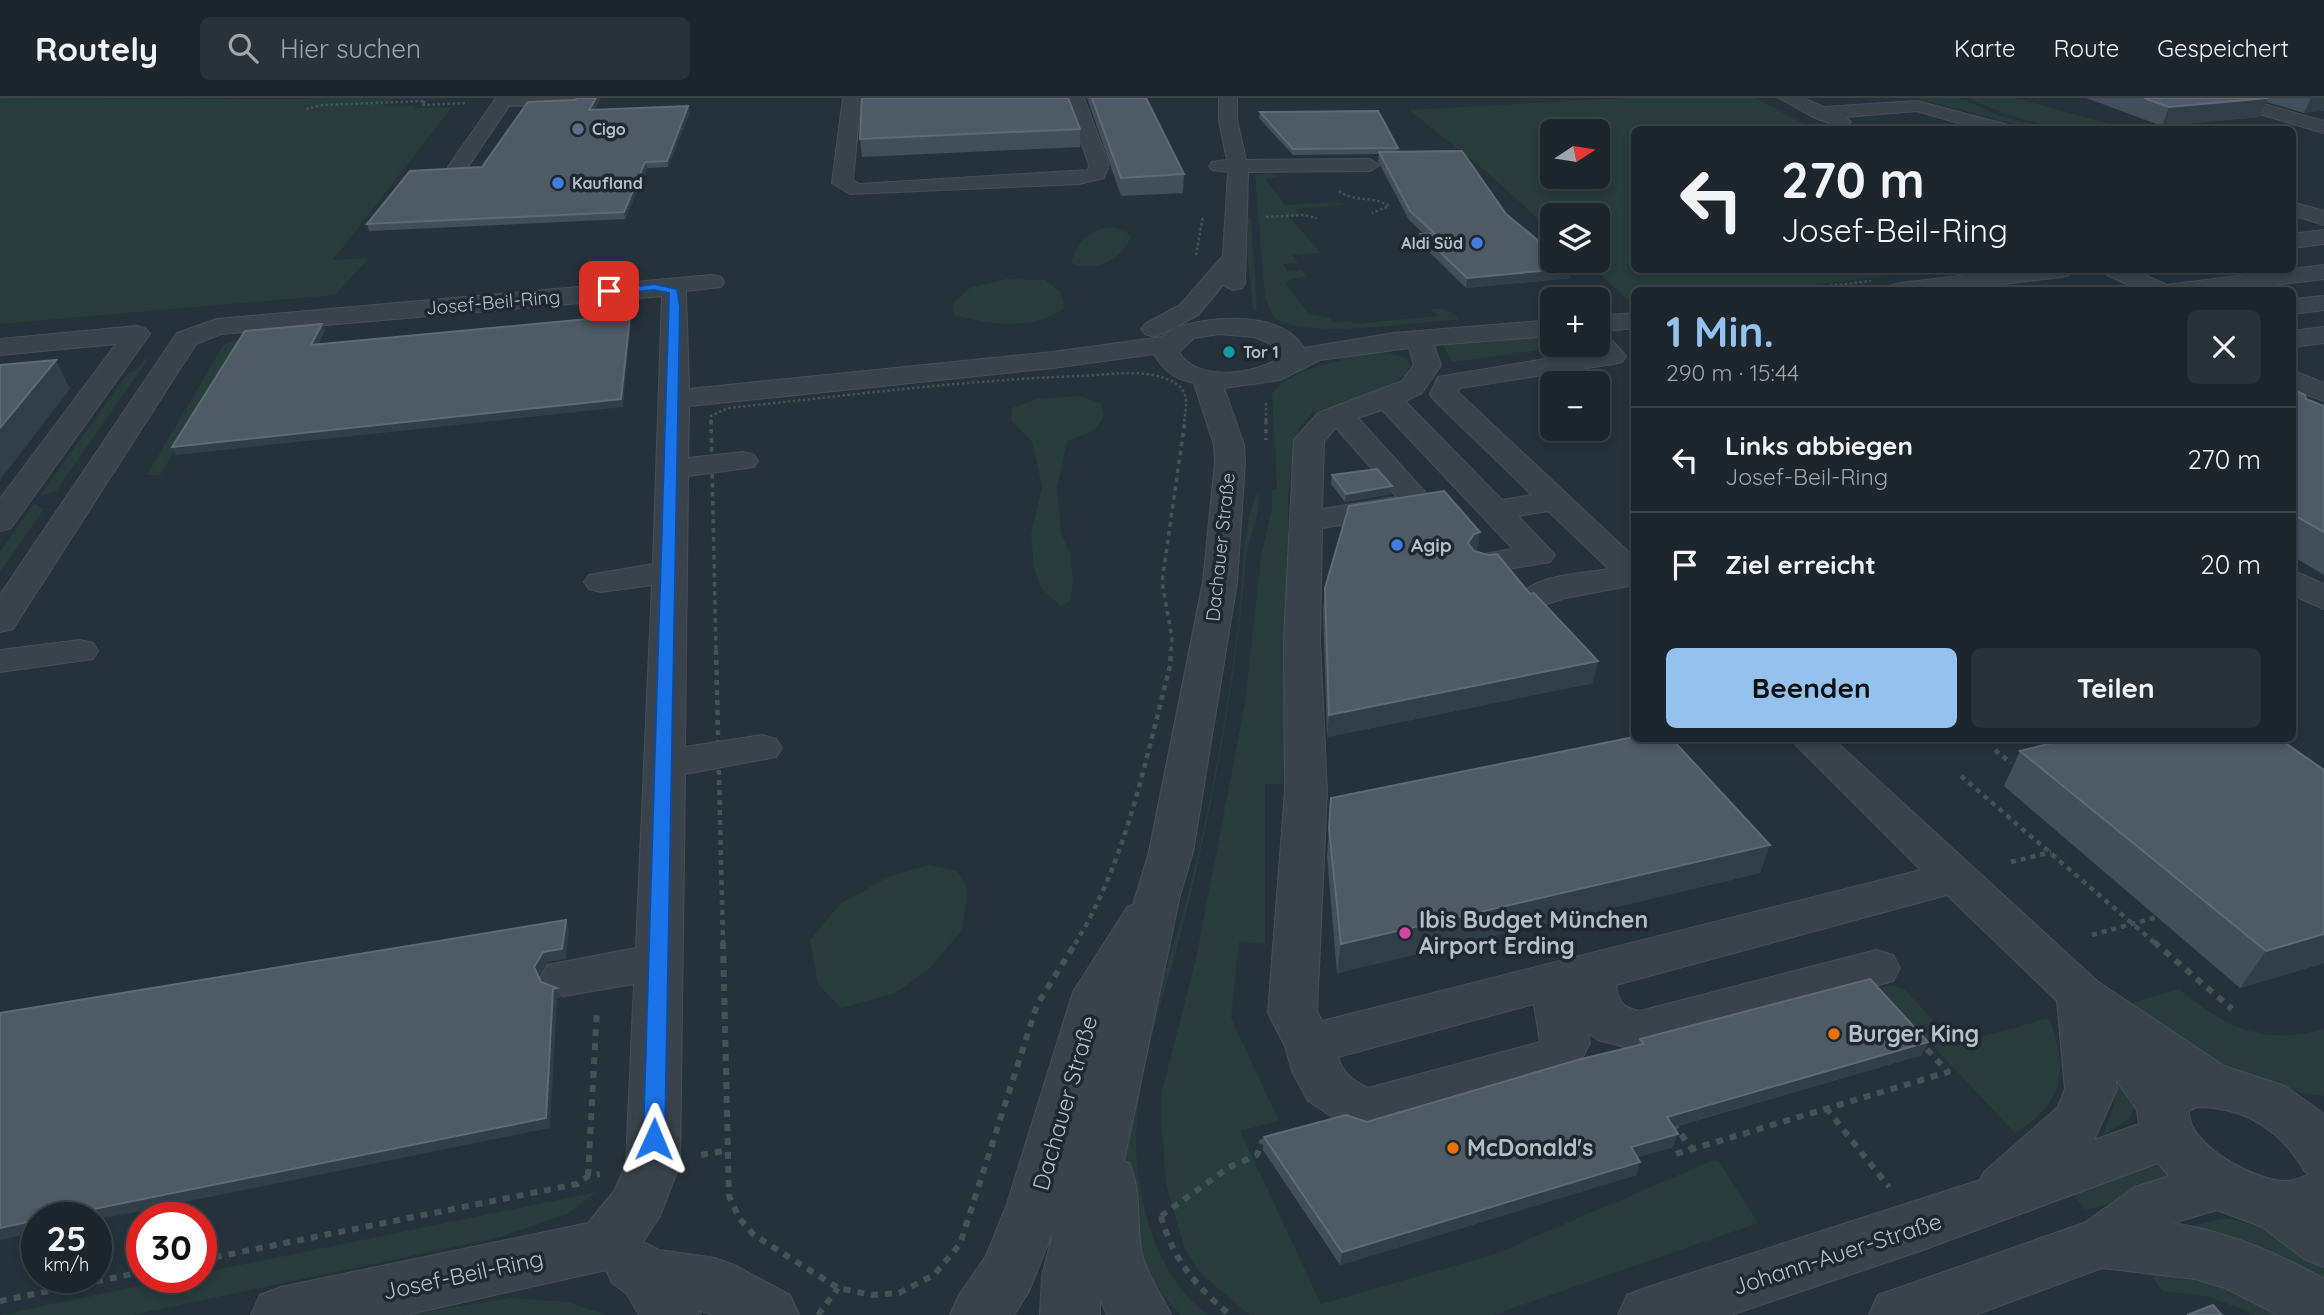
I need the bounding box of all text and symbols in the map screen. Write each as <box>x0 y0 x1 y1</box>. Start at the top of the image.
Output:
search box <box>200 17 690 80</box>
text: Routely <box>35 28 158 69</box>
icon: search <box>224 29 262 67</box>
text: Hier suchen <box>280 32 421 65</box>
text: Karte <box>1954 33 2016 63</box>
text: Route <box>2054 33 2119 63</box>
text: Gespeichert <box>2157 33 2289 63</box>
place label: Cigo <box>592 119 626 139</box>
north arrow <box>1540 119 1610 189</box>
map controls <box>1540 119 1610 441</box>
marker: Cigo <box>570 121 586 137</box>
text: 270 m <box>1781 149 1925 210</box>
icon: left <box>1666 154 1757 245</box>
place label: Kaufland <box>572 173 643 193</box>
marker: Kaufland <box>550 175 566 191</box>
button: layers <box>1540 203 1610 273</box>
text: Josef-Beil-Ring <box>1781 210 2008 250</box>
place label: Aldi Süd <box>1401 233 1463 253</box>
marker: Aldi Süd <box>1469 235 1485 251</box>
pin <box>579 261 639 321</box>
icon: arrive <box>590 272 628 310</box>
street label: Josef-Beil-Ring <box>425 284 561 320</box>
button: + <box>1540 287 1610 357</box>
text: 1 Min. <box>1666 305 1774 358</box>
button: close <box>2187 310 2261 384</box>
place label: Tor 1 <box>1243 342 1279 362</box>
marker: Tor 1 <box>1221 344 1237 360</box>
text: 290 m · 15:44 <box>1666 358 1799 387</box>
button: − <box>1540 371 1610 441</box>
text: Links abbiegen <box>1725 429 1913 462</box>
icon: left <box>1666 441 1704 479</box>
text: 270 m <box>2187 443 2261 476</box>
text: Josef-Beil-Ring <box>1725 462 1888 491</box>
street label: Dachauer Straße <box>1200 472 1240 622</box>
place label: Agip <box>1411 533 1452 557</box>
marker: Agip <box>1389 537 1405 553</box>
icon: arrive <box>1666 546 1704 584</box>
text: Ziel erreicht <box>1725 548 1876 581</box>
text: 20 m <box>2200 548 2261 581</box>
button: Beenden <box>1666 648 1957 728</box>
button: Teilen <box>1971 648 2261 728</box>
place label: Ibis Budget München Airport Erding <box>1419 905 1648 960</box>
marker: Ibis Budget München Airport Erding <box>1397 925 1413 941</box>
street label: Dachauer Straße <box>1026 1012 1103 1194</box>
place label: Burger King <box>1848 1019 1979 1048</box>
marker: Burger King <box>1826 1026 1842 1042</box>
position arrow <box>617 1102 691 1176</box>
place label: McDonald's <box>1467 1133 1593 1162</box>
marker: McDonald's <box>1445 1140 1461 1156</box>
speed limit sign: 30 <box>126 1202 217 1293</box>
street label: Johann-Auer-Straße <box>1729 1206 1945 1301</box>
text: 25 <box>46 1216 87 1260</box>
street label: Josef-Beil-Ring <box>380 1243 546 1306</box>
text: km/h <box>44 1253 89 1276</box>

